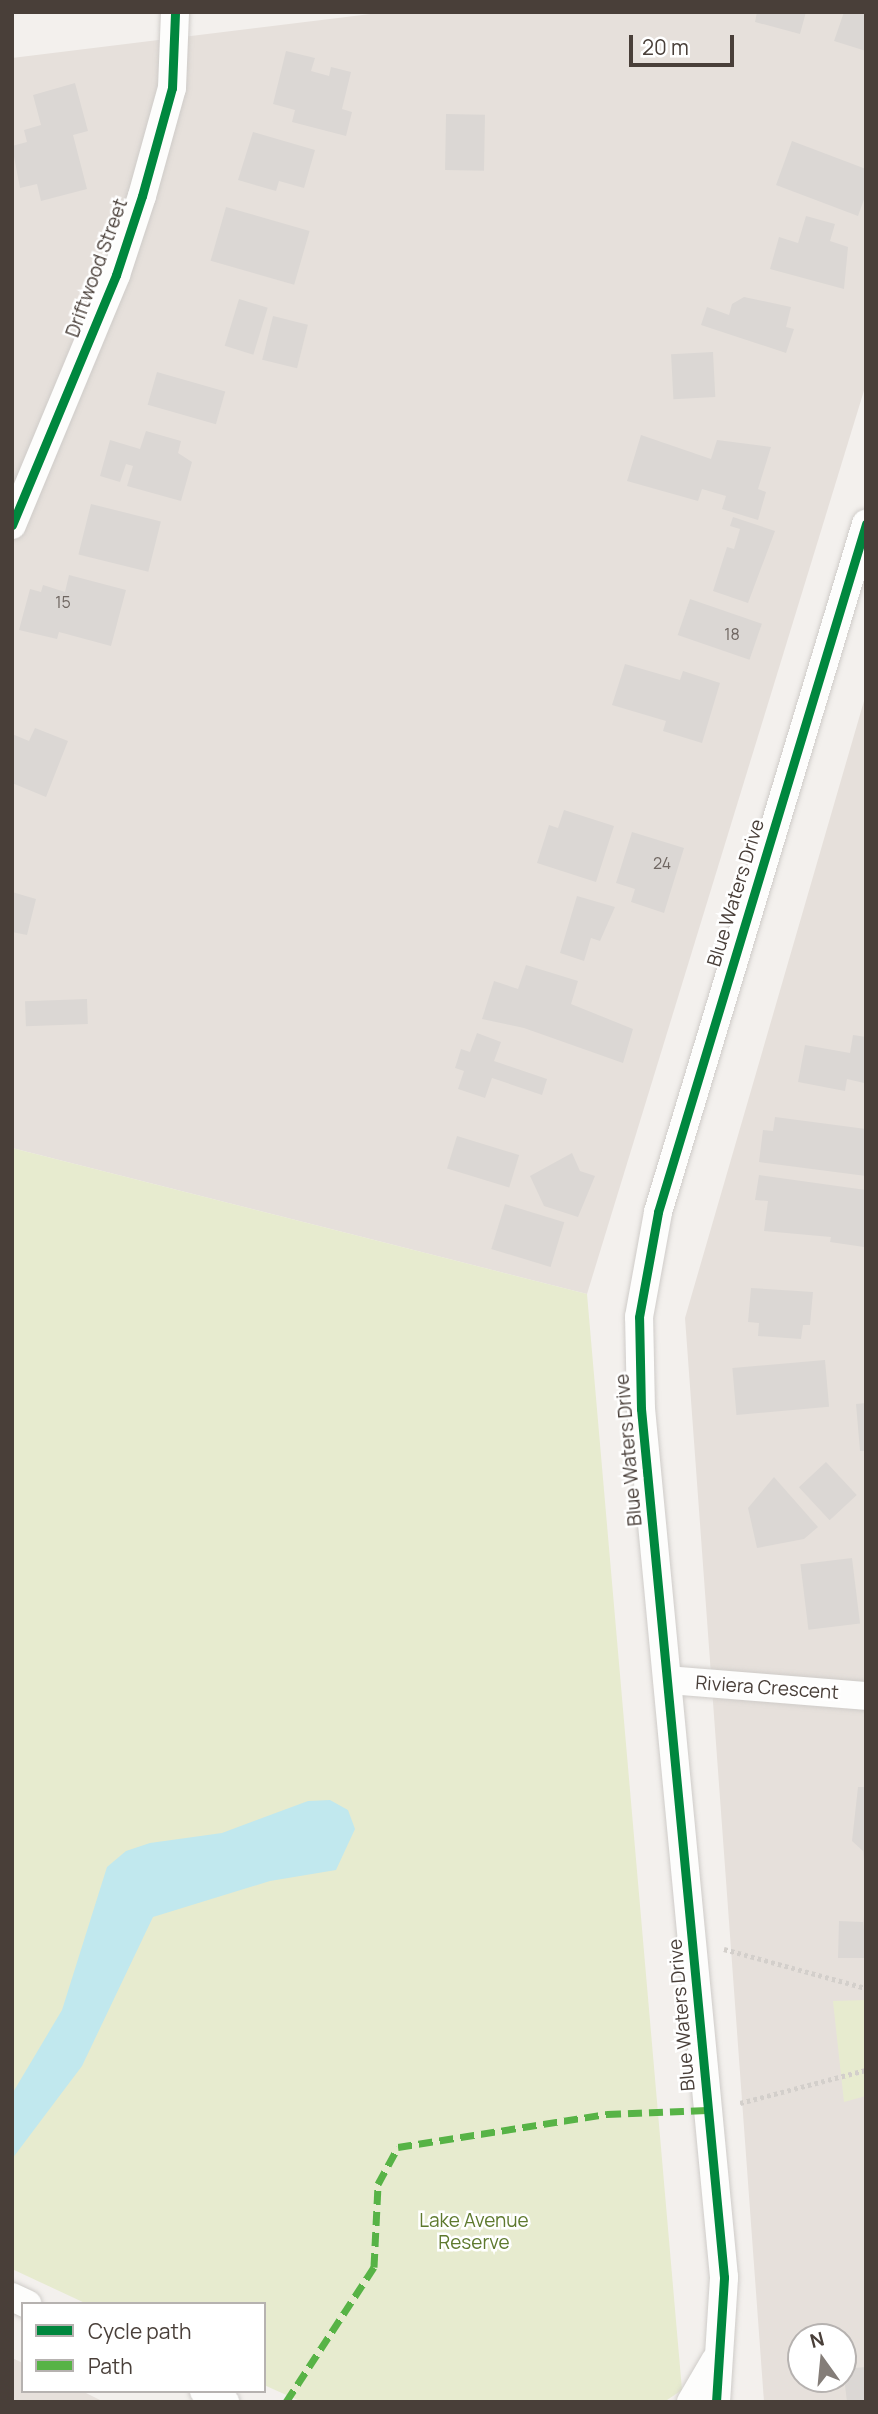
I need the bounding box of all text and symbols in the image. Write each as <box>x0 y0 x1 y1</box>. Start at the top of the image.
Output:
scale bar <box>633 21 738 65</box>
text: 20 m <box>642 33 689 61</box>
street label: Driftwood Street <box>61 196 133 340</box>
house number: 15 <box>55 592 71 612</box>
house number: 18 <box>724 624 740 644</box>
street label: Blue Waters Drive <box>703 817 769 969</box>
house number: 24 <box>653 853 671 873</box>
street label: Blue Waters Drive <box>611 1373 647 1527</box>
street label: Riviera Crescent <box>695 1672 839 1704</box>
street label: Blue Waters Drive <box>664 1938 700 2092</box>
park label: Lake Avenue Reserve <box>419 2210 529 2254</box>
legend <box>21 2302 266 2393</box>
text: Cycle path <box>88 2317 191 2345</box>
north arrow <box>787 2323 857 2393</box>
text: N <box>807 2325 827 2354</box>
text: Path <box>88 2352 133 2380</box>

